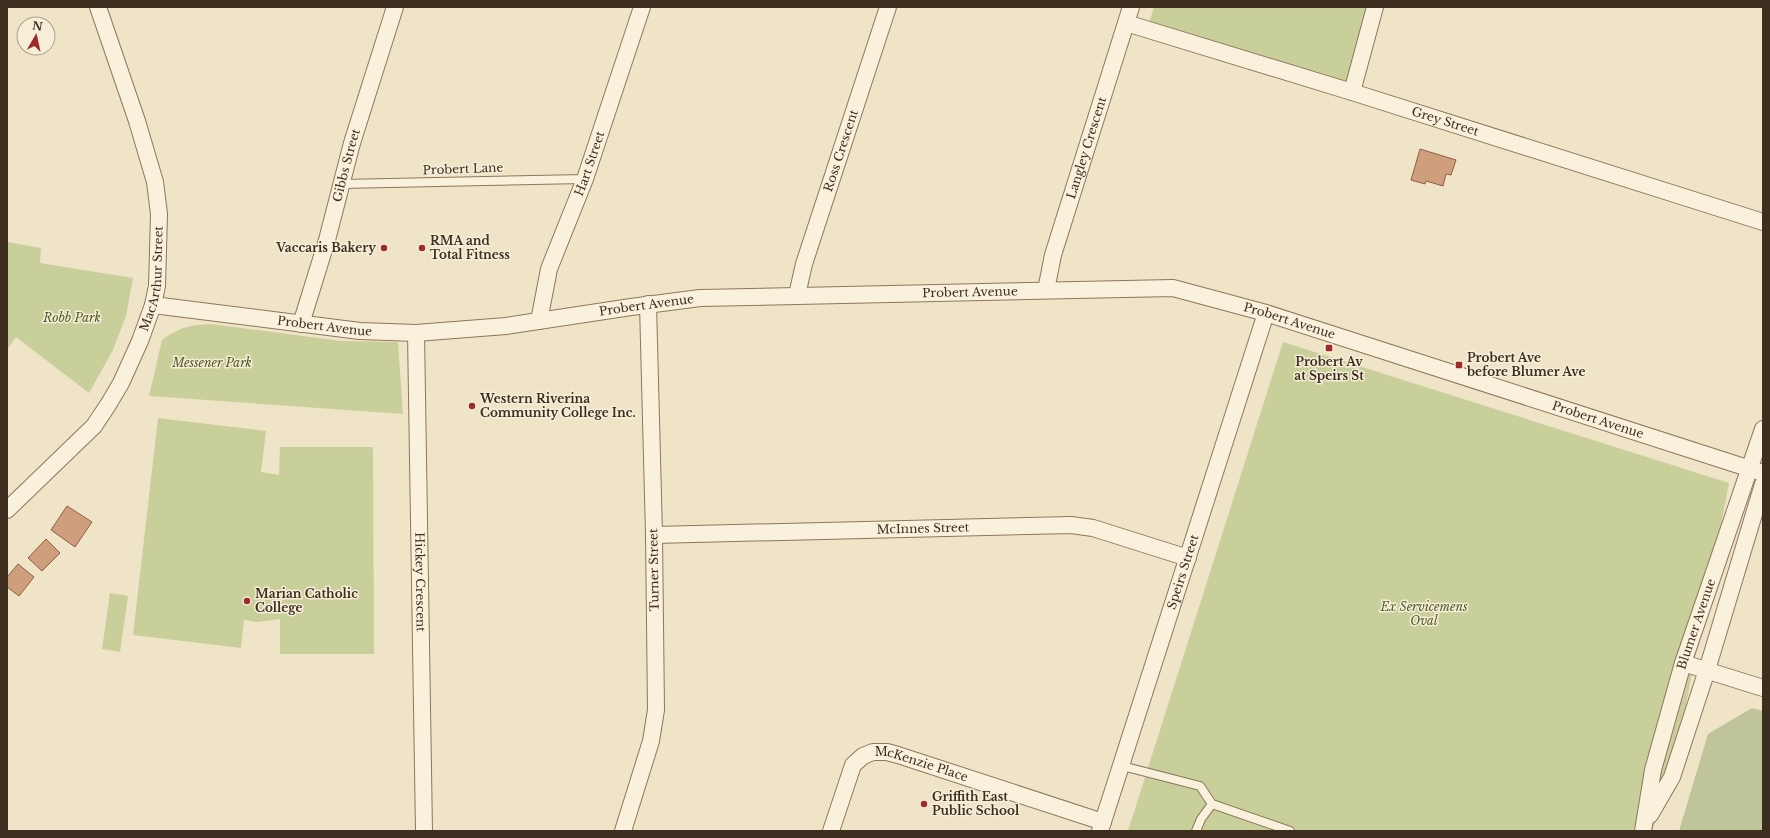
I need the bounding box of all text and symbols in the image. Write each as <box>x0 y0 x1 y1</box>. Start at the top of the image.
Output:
north arrow <box>16 16 56 56</box>
text: N <box>31 18 44 34</box>
street label: Langley Crescent <box>1063 94 1109 201</box>
street label: Grey Street <box>1410 103 1481 139</box>
street label: Ross Crescent <box>820 107 861 193</box>
street label: Gibbs Street <box>329 126 363 204</box>
street label: Hart Street <box>571 129 607 198</box>
street label: Probert Lane <box>422 160 504 177</box>
street label: MacArthur Street <box>136 225 166 333</box>
place label: RMA and Total Fitness <box>430 233 510 262</box>
place label: Vaccaris Bakery <box>275 240 376 255</box>
marker: Vaccaris Bakery <box>379 243 389 253</box>
marker: RMA and Total Fitness <box>417 243 427 253</box>
street label: Probert Avenue <box>922 283 1018 300</box>
street label: Probert Avenue <box>598 291 695 319</box>
street label: Probert Avenue <box>1242 299 1337 342</box>
park label: Robb Park <box>42 310 101 325</box>
street label: Probert Avenue <box>276 313 372 338</box>
marker: Probert Av at Speirs St <box>1324 343 1334 353</box>
place label: Probert Ave before Blumer Ave <box>1466 350 1586 379</box>
place label: Probert Av at Speirs St <box>1294 354 1364 383</box>
park label: Messener Park <box>171 355 252 370</box>
marker: Probert Ave before Blumer Ave <box>1454 360 1464 370</box>
place label: Western Riverina Community College Inc. <box>479 391 636 420</box>
street label: Probert Avenue <box>1550 398 1646 441</box>
marker: Western Riverina Community College Inc. <box>467 401 477 411</box>
street label: McInnes Street <box>876 519 970 537</box>
street label: Turner Street <box>645 528 662 612</box>
street label: Hickey Crescent <box>412 532 429 632</box>
street label: Speirs Street <box>1164 532 1202 611</box>
street label: Blumer Avenue <box>1674 576 1718 671</box>
place label: Marian Catholic College <box>255 586 358 615</box>
marker: Marian Catholic College <box>242 596 252 606</box>
park label: Ex Servicemens Oval <box>1379 599 1468 628</box>
street label: McKenzie Place <box>875 744 970 784</box>
place label: Griffith East Public School <box>932 789 1020 818</box>
marker: Griffith East Public School <box>919 799 929 809</box>

